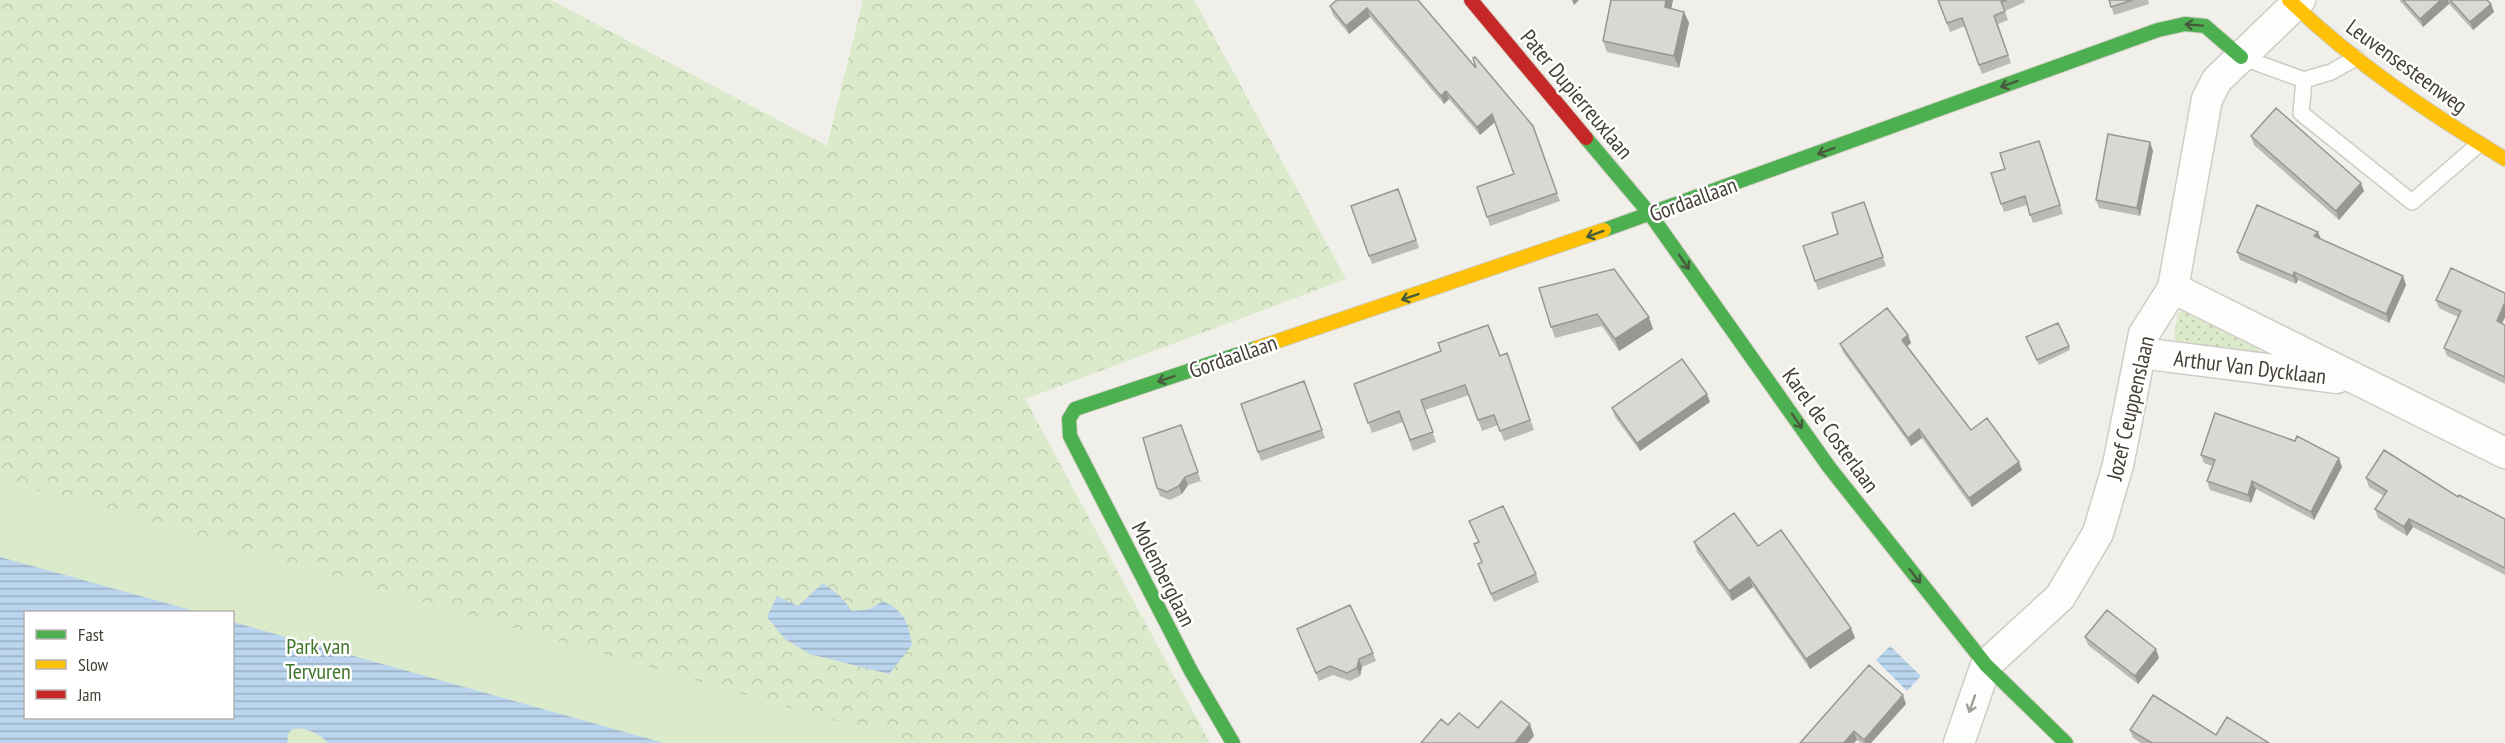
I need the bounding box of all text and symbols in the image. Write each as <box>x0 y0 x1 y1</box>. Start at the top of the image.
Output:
street label: Leuvensesteenweg <box>2341 13 2473 119</box>
one-way arrow <box>2184 20 2204 31</box>
street label: Pater Dupierreuxlaan <box>1515 24 1639 164</box>
one-way arrow <box>2000 79 2019 90</box>
one-way arrow <box>1817 146 1836 157</box>
street label: Gordaallaan <box>1645 170 1741 228</box>
one-way arrow <box>1586 229 1605 240</box>
one-way arrow <box>1678 253 1690 270</box>
one-way arrow <box>1401 292 1420 303</box>
street label: Gordaallaan <box>1185 328 1281 384</box>
street label: Jozef Ceuppenslaan <box>2100 333 2160 484</box>
street label: Arthur Van Dycklaan <box>2172 344 2328 390</box>
street label: Karel de Costerlaan <box>1776 362 1886 498</box>
one-way arrow <box>1157 374 1176 385</box>
one-way arrow <box>1791 412 1803 429</box>
street label: Molenberglaan <box>1126 517 1202 631</box>
one-way arrow <box>1909 567 1922 583</box>
legend <box>24 611 234 719</box>
text: Fast <box>78 623 104 646</box>
park label: Park van Tervuren <box>285 632 351 685</box>
text: Slow <box>78 653 109 676</box>
text: Jam <box>77 683 101 706</box>
one-way arrow <box>1966 694 1977 713</box>

